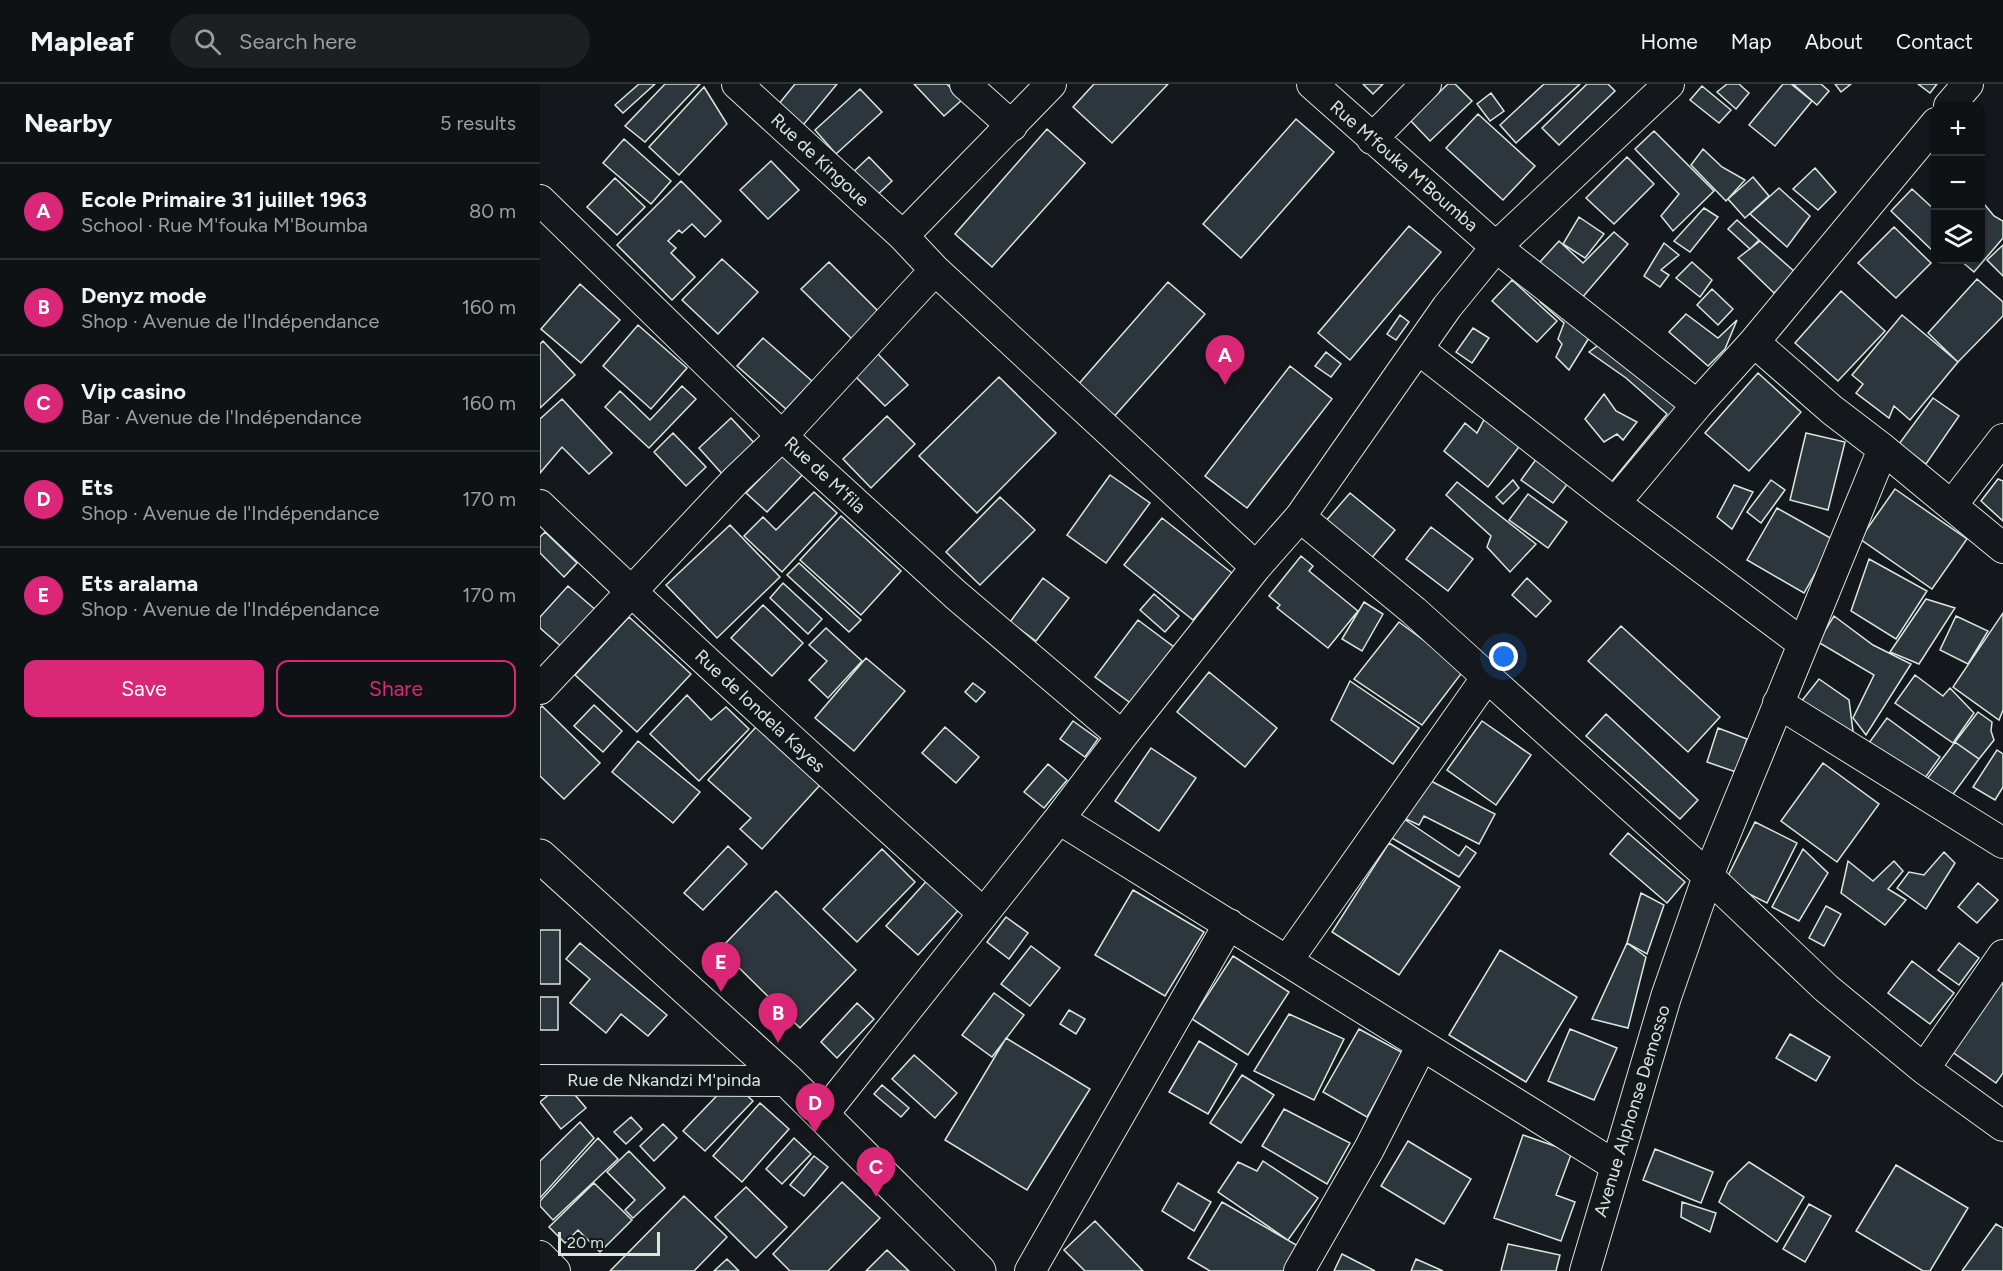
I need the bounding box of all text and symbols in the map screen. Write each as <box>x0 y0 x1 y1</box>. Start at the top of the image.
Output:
search box <box>170 14 590 68</box>
text: Mapleaf <box>30 24 134 58</box>
icon: search <box>191 25 224 58</box>
text: Search here <box>239 28 357 55</box>
text: Home <box>1641 29 1698 54</box>
text: Map <box>1731 29 1772 54</box>
text: About <box>1805 29 1863 54</box>
text: Contact <box>1896 29 1973 54</box>
street label: Rue M'fouka M'Boumba <box>1325 96 1483 236</box>
map controls <box>1931 102 1985 264</box>
button: + <box>1931 102 1985 156</box>
text: Nearby <box>24 107 112 139</box>
street label: Rue de Kingoue <box>766 109 874 211</box>
text: 5 results <box>440 111 516 135</box>
button: − <box>1931 156 1985 210</box>
text: Ecole Primaire 31 juillet 1963 <box>81 186 367 213</box>
text: A <box>36 199 51 223</box>
text: 80 m <box>469 199 516 223</box>
button: layers <box>1931 210 1985 264</box>
text: School · Rue M'fouka M'Boumba <box>81 213 368 237</box>
text: Denyz mode <box>81 282 206 309</box>
text: B <box>37 295 50 319</box>
text: 160 m <box>462 295 516 319</box>
text: Shop · Avenue de l'Indépendance <box>81 309 379 333</box>
pin: A <box>1206 336 1244 385</box>
text: Vip casino <box>81 378 186 405</box>
text: C <box>36 391 51 415</box>
text: 160 m <box>462 391 516 415</box>
text: Bar · Avenue de l'Indépendance <box>81 405 362 429</box>
street label: Rue de M'fila <box>780 432 870 518</box>
text: Ets <box>81 474 113 501</box>
text: D <box>37 487 51 511</box>
text: 170 m <box>462 487 516 511</box>
text: Shop · Avenue de l'Indépendance <box>81 501 379 525</box>
text: Ets aralama <box>81 570 198 597</box>
text: E <box>38 583 49 607</box>
text: 170 m <box>462 583 516 607</box>
text: Shop · Avenue de l'Indépendance <box>81 597 379 621</box>
your location <box>1489 642 1518 671</box>
street label: Rue de londela Kayes <box>690 645 830 777</box>
button: Save <box>24 660 264 717</box>
button: Share <box>276 660 516 717</box>
pin: E <box>702 942 741 992</box>
pin: B <box>758 994 798 1043</box>
street label: Avenue Alphonse Demosso <box>1589 1002 1675 1220</box>
street label: Rue de Nkandzi M'pinda <box>567 1069 761 1091</box>
pin: D <box>796 1084 834 1133</box>
pin: C <box>856 1148 896 1197</box>
scale bar <box>558 1229 660 1256</box>
text: 20 m <box>567 1233 604 1252</box>

